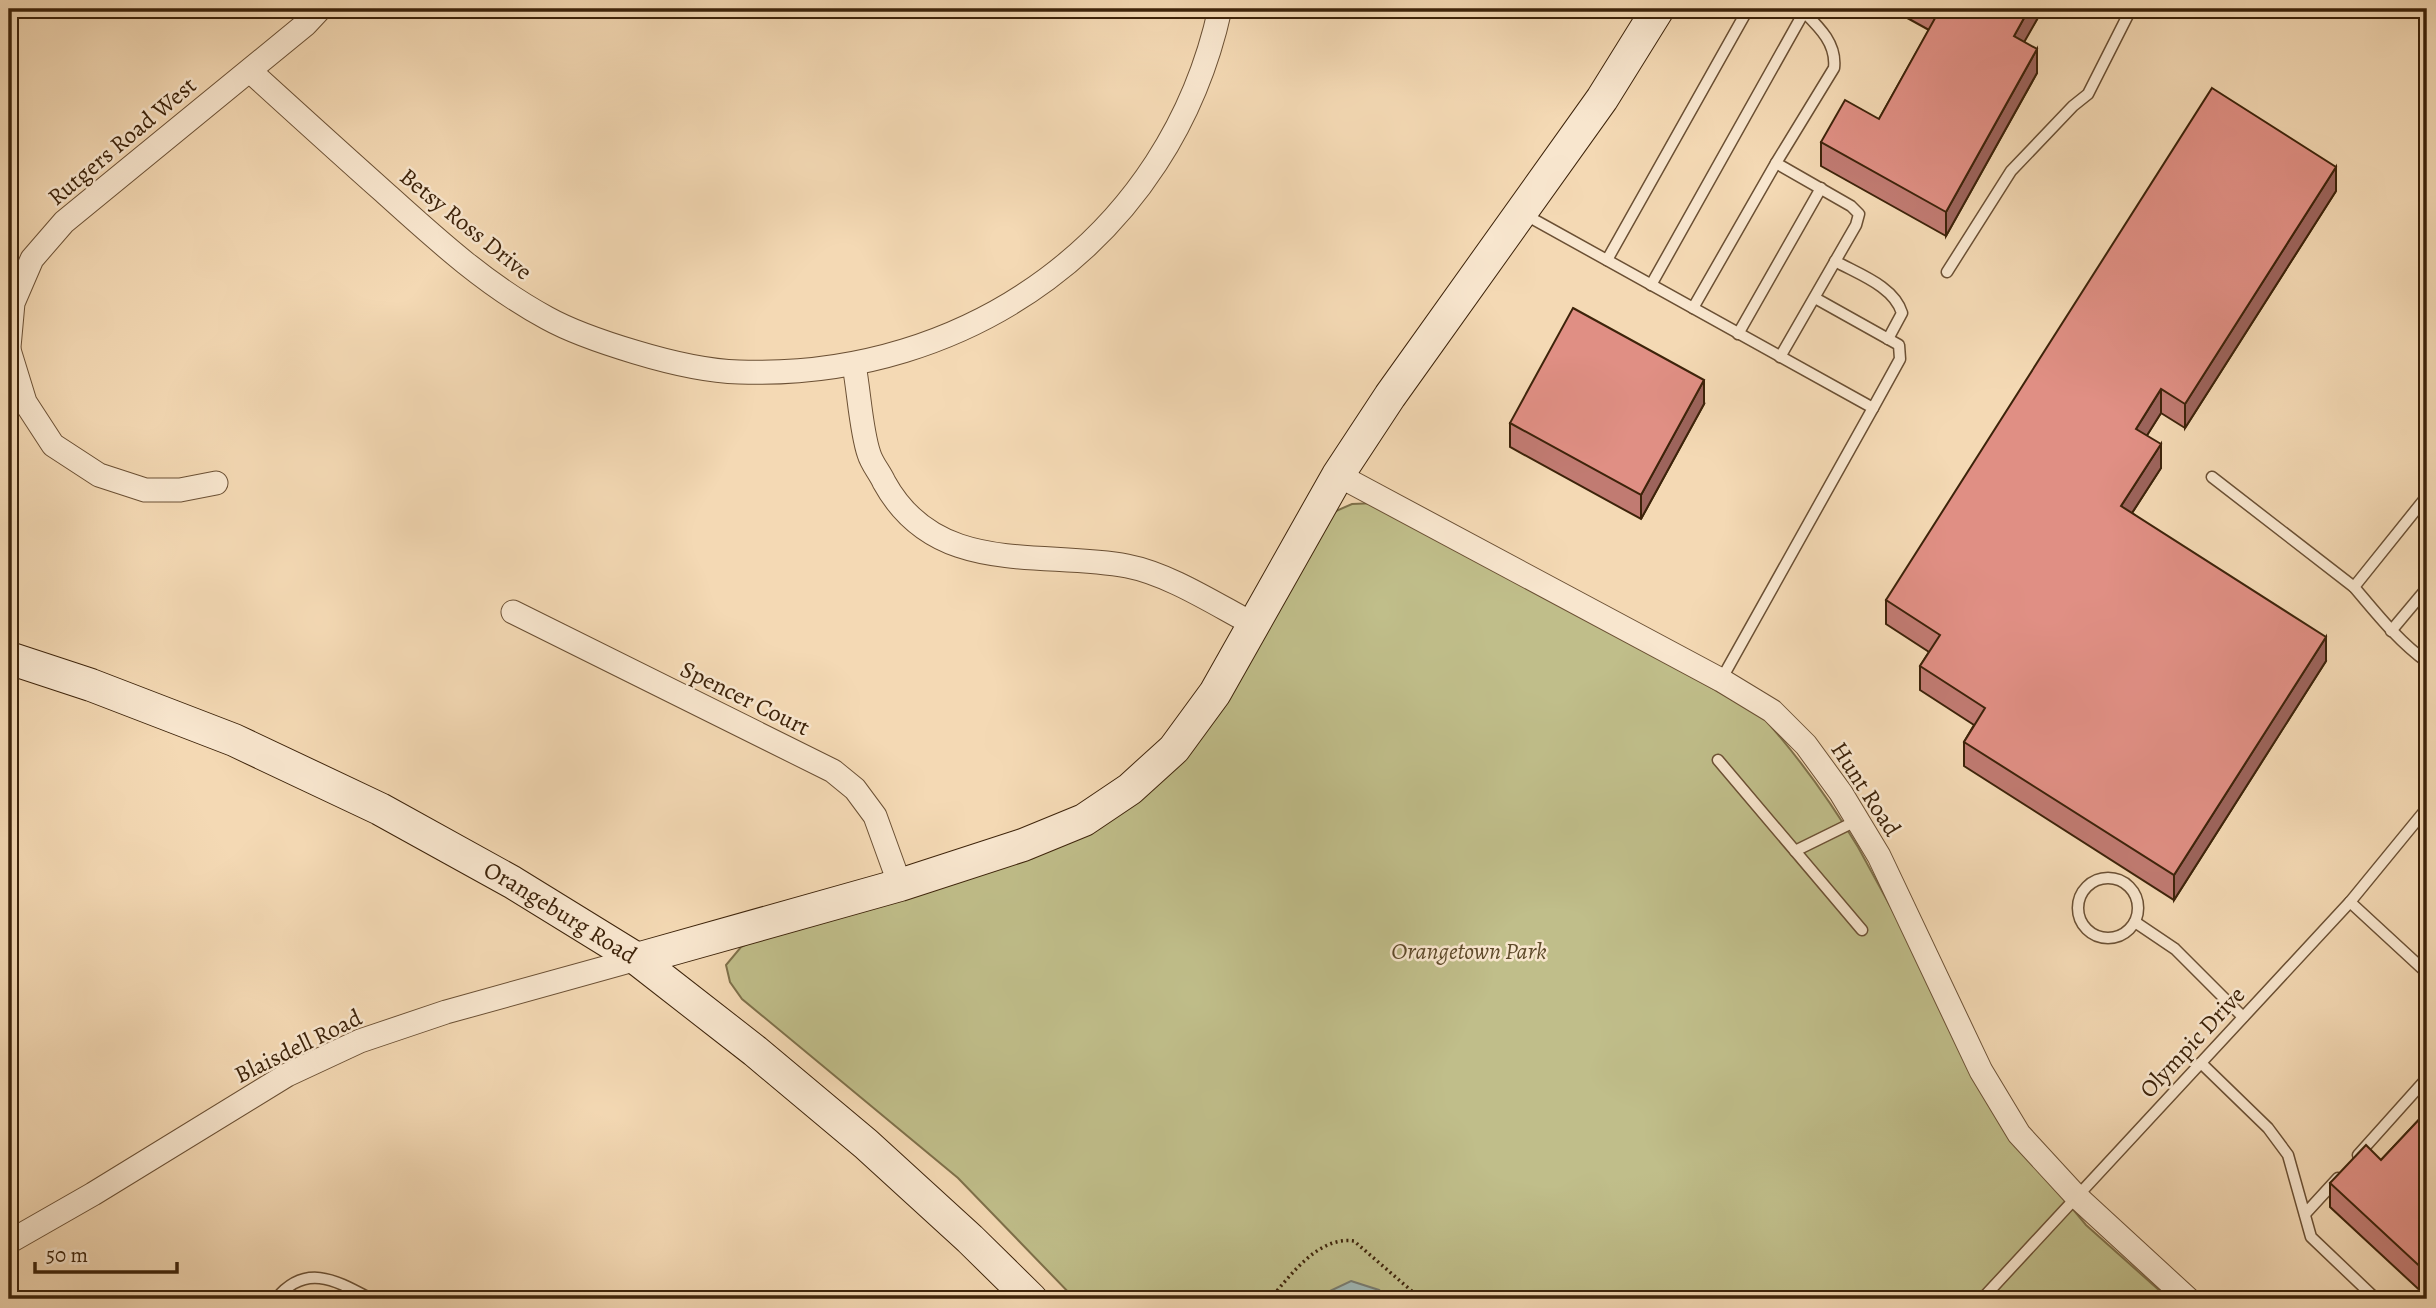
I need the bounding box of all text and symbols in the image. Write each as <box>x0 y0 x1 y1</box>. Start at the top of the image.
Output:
street label: Rutgers Road West <box>41 69 203 213</box>
street label: Betsy Ross Drive <box>393 161 539 287</box>
street label: Spencer Court <box>675 653 815 743</box>
street label: Hunt Road <box>1823 735 1909 843</box>
street label: Orangeburg Road <box>478 854 643 971</box>
park label: Orangetown Park <box>1391 935 1547 967</box>
street label: Olympic Drive <box>2132 979 2252 1105</box>
street label: Blaisdell Road <box>229 1001 367 1091</box>
scale bar <box>35 1231 177 1275</box>
text: 50 m <box>46 1241 88 1269</box>

